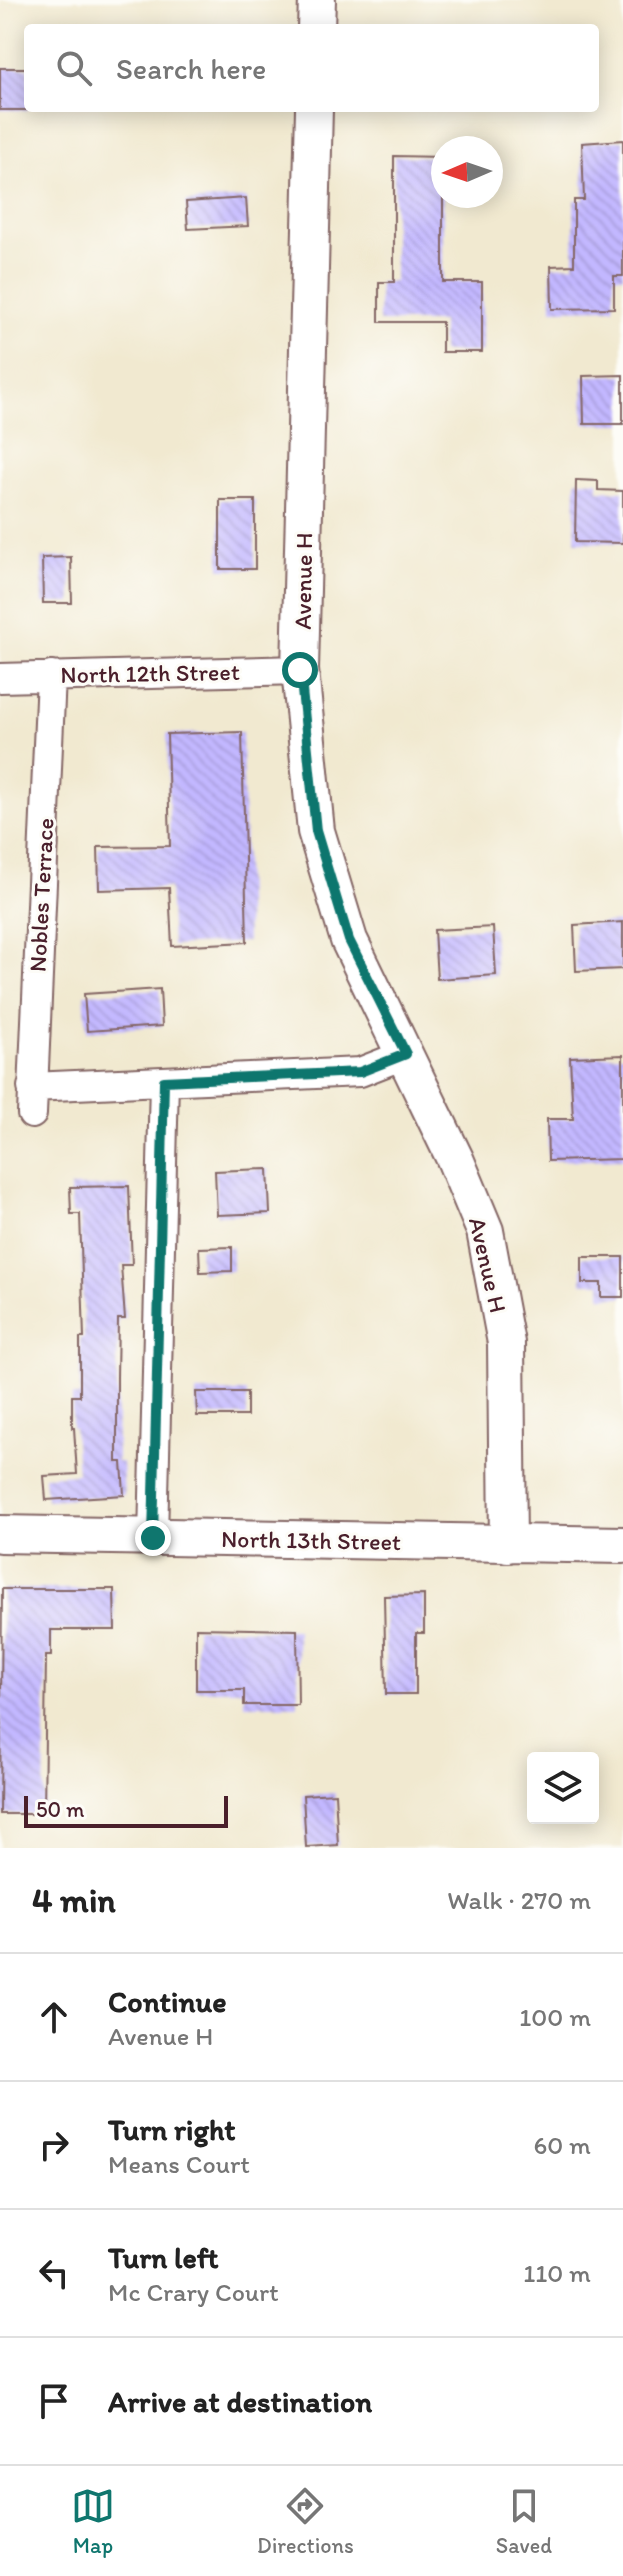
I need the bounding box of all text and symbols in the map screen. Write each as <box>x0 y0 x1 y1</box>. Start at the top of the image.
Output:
search box <box>24 24 599 112</box>
icon: search <box>52 46 96 90</box>
text: Search here <box>116 50 266 87</box>
north arrow <box>431 136 503 208</box>
street label: Avenue H <box>288 532 318 630</box>
route start <box>282 652 318 688</box>
street label: North 12th Street <box>60 657 240 689</box>
street label: Nobles Terrace <box>22 817 60 973</box>
street label: Avenue H <box>463 1214 513 1316</box>
route end <box>135 1520 171 1556</box>
street label: North 13th Street <box>221 1524 401 1556</box>
map controls <box>527 1752 599 1824</box>
button: layers <box>527 1752 599 1824</box>
scale bar <box>24 1792 228 1828</box>
text: 50 m <box>36 1796 85 1823</box>
text: 4 min <box>32 1880 116 1921</box>
text: Walk · 270 m <box>447 1884 591 1916</box>
text: Continue <box>108 1983 227 2020</box>
icon: ahead <box>32 1995 76 2039</box>
text: 100 m <box>519 2001 591 2033</box>
text: Avenue H <box>108 2020 213 2052</box>
text: Turn right <box>108 2111 236 2148</box>
icon: right <box>32 2123 76 2167</box>
text: 60 m <box>534 2129 591 2161</box>
text: Means Court <box>108 2148 250 2180</box>
text: Turn left <box>108 2239 219 2276</box>
icon: left <box>32 2251 76 2295</box>
text: 110 m <box>523 2257 591 2289</box>
text: Mc Crary Court <box>108 2276 279 2308</box>
icon: arrive <box>32 2379 76 2423</box>
text: Arrive at destination <box>108 2383 372 2420</box>
tab: Map <box>71 2484 115 2559</box>
tab: Directions <box>257 2484 354 2559</box>
tab: Saved <box>496 2484 552 2559</box>

